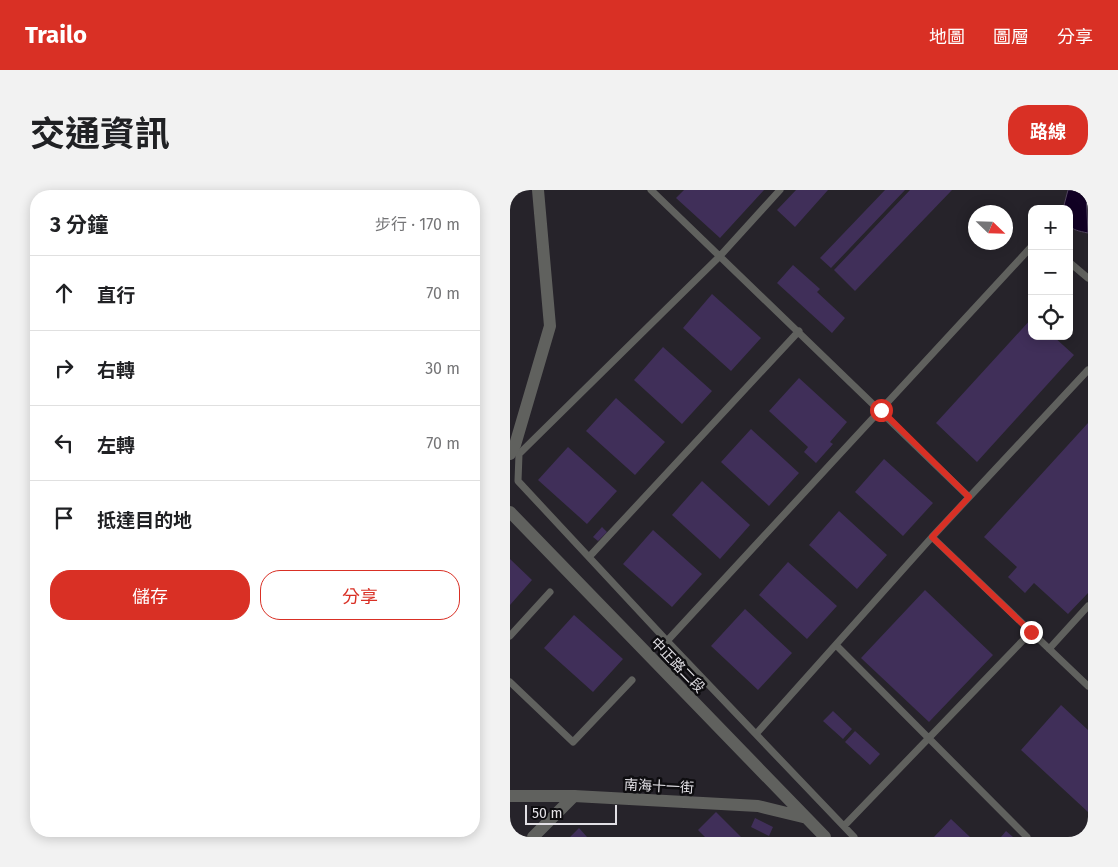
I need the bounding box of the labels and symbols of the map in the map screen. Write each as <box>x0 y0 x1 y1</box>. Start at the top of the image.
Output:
north arrow <box>968 205 1013 250</box>
route start <box>870 399 893 422</box>
route end <box>1020 621 1043 644</box>
street label: 中正路二段 <box>647 634 708 696</box>
street label: 南海十一街 <box>624 776 694 797</box>
scale bar <box>525 802 618 825</box>

